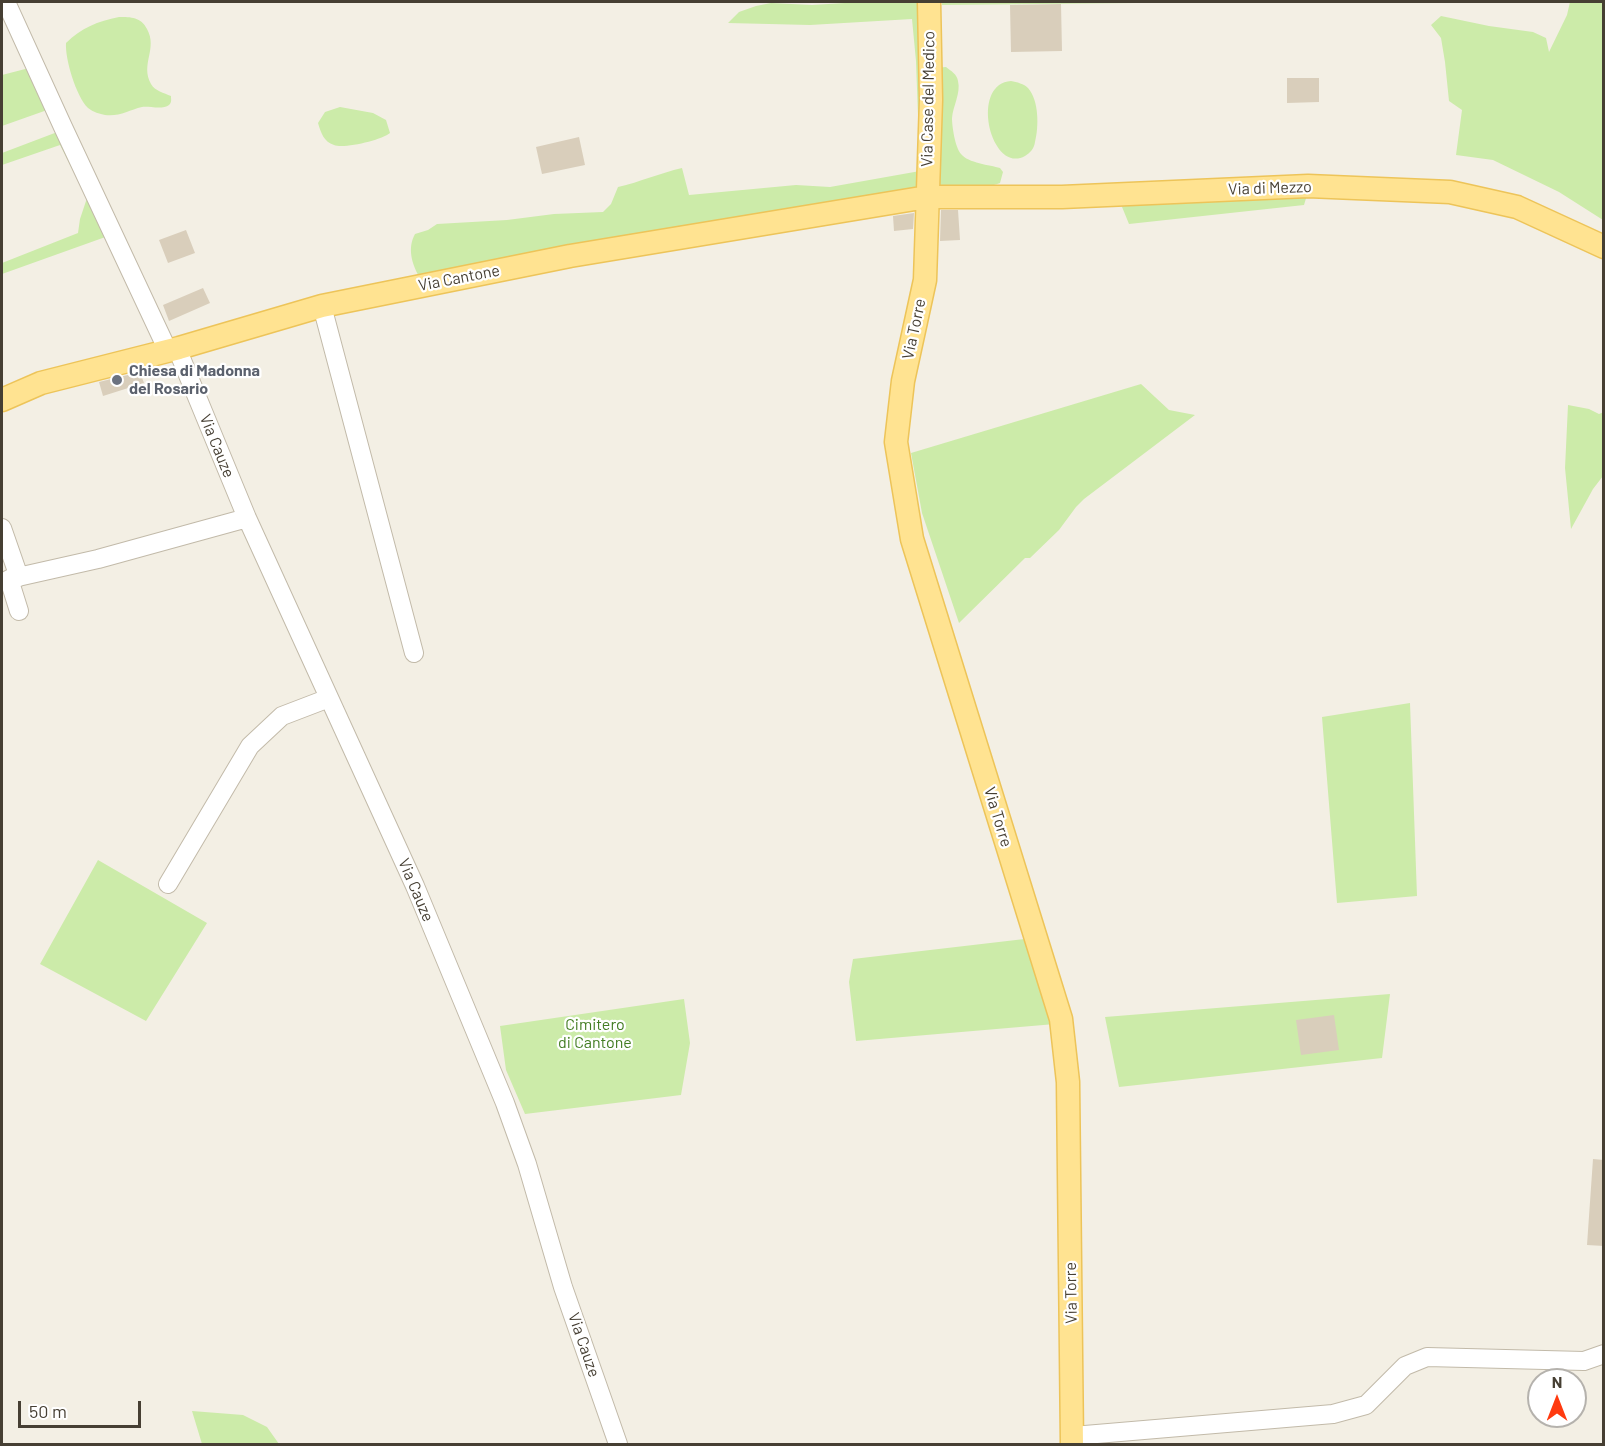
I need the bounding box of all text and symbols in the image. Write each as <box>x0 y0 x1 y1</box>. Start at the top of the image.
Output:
street label: Via Case del Medico <box>917 31 939 167</box>
street label: Via di Mezzo <box>1228 177 1312 199</box>
street label: Via Cantone <box>417 261 501 295</box>
street label: Via Torre <box>898 297 930 361</box>
place label: Chiesa di Madonna del Rosario <box>129 361 260 399</box>
marker: Chiesa di Madonna del Rosario <box>110 373 124 387</box>
street label: Via Cauze <box>196 411 238 481</box>
street label: Via Torre <box>980 785 1016 849</box>
street label: Via Cauze <box>394 855 438 925</box>
park label: Cimitero di Cantone <box>558 1015 632 1053</box>
street label: Via Torre <box>1061 1262 1081 1324</box>
street label: Via Cauze <box>564 1310 604 1380</box>
north arrow <box>1527 1368 1587 1428</box>
text: N <box>1552 1372 1562 1391</box>
scale bar <box>21 1389 144 1427</box>
text: 50 m <box>29 1400 67 1422</box>

